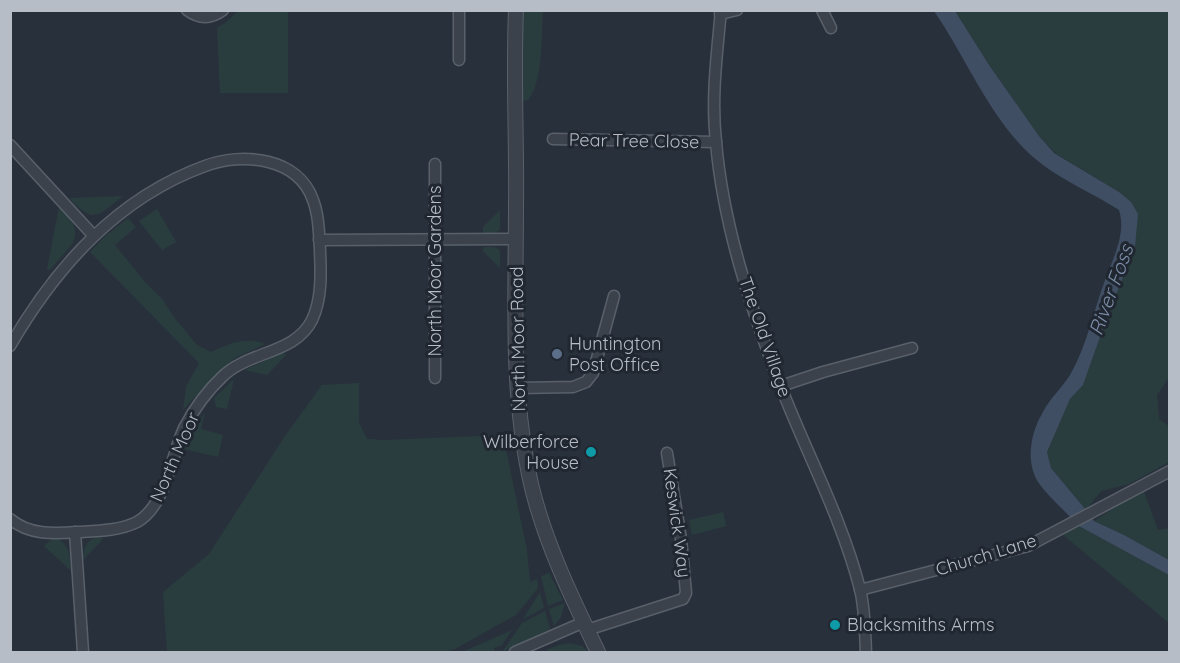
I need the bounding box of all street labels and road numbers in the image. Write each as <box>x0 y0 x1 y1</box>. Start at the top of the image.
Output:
street label: Pear Tree Close <box>569 128 699 153</box>
street label: North Moor Gardens <box>423 186 446 356</box>
street label: North Moor Road <box>505 266 530 412</box>
street label: The Old Village <box>734 274 797 400</box>
street label: North Moor <box>145 408 205 505</box>
street label: Keswick Way <box>658 467 697 579</box>
street label: Church Lane <box>933 528 1039 581</box>

